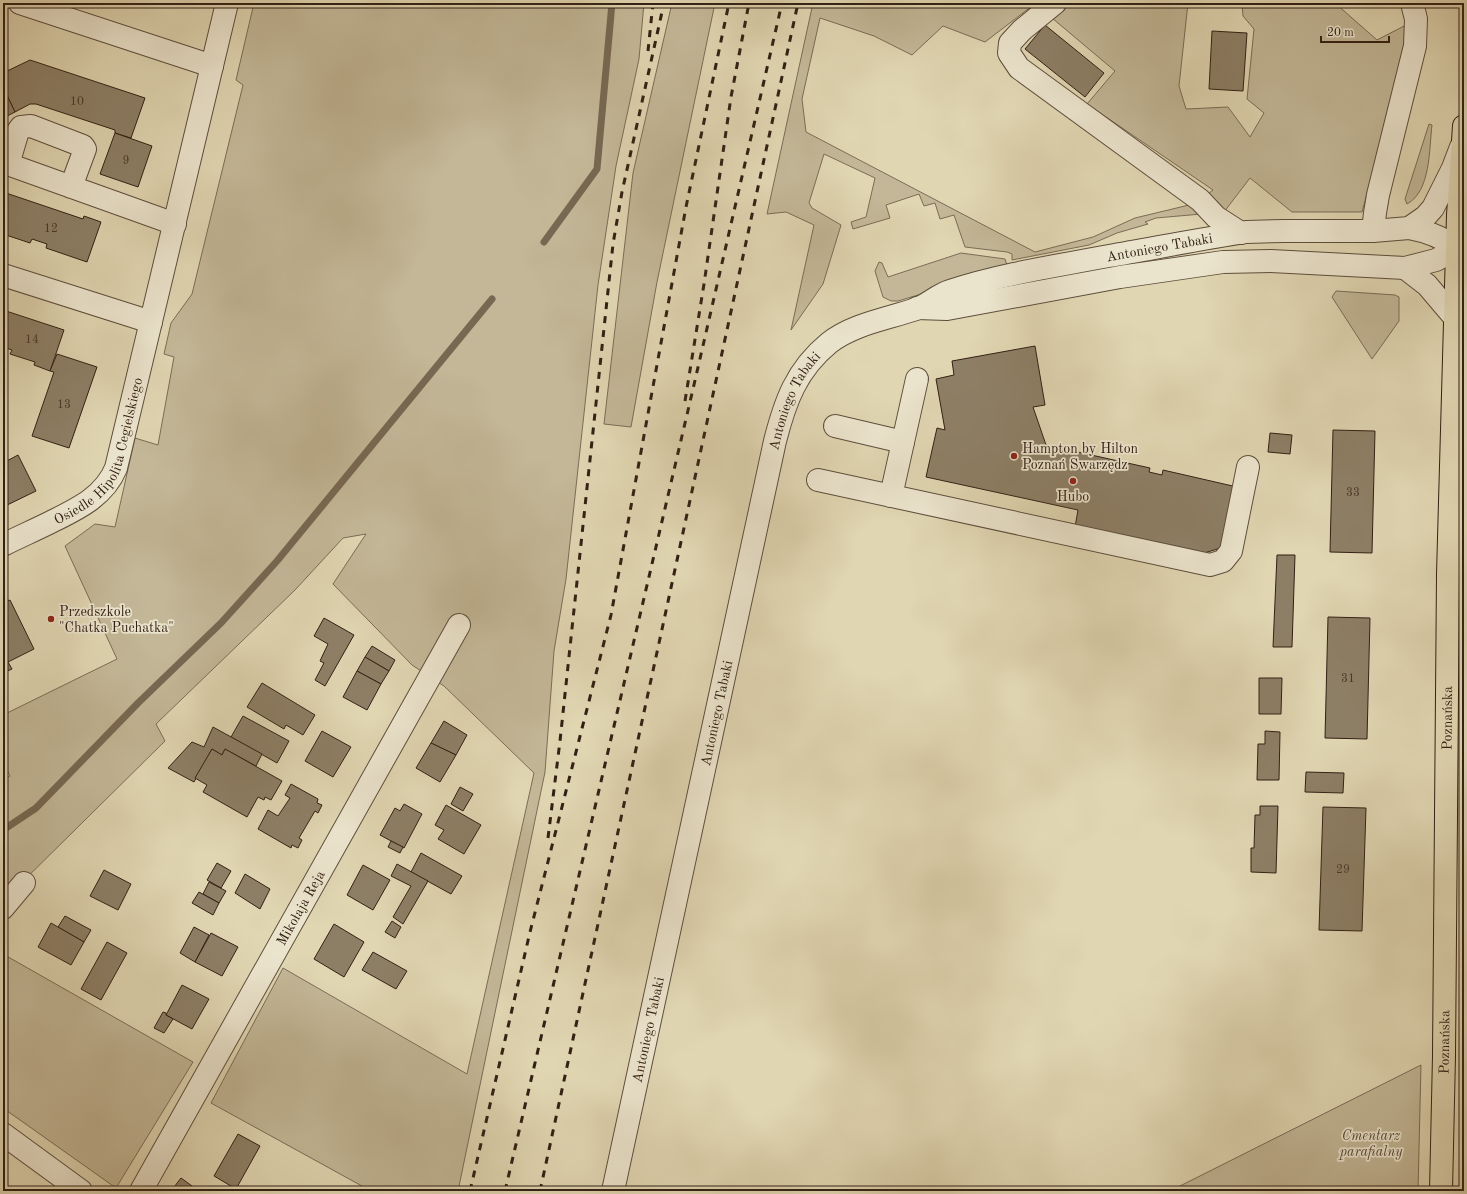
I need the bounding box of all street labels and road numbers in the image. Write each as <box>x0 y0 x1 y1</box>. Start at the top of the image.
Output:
street label: Antoniego Tabaki <box>1105 232 1214 264</box>
street label: Antoniego Tabaki <box>767 349 823 452</box>
street label: Osiedle Hipolita Cegielskiego <box>52 376 145 527</box>
street label: Antoniego Tabaki <box>699 659 735 767</box>
street label: Poznańska <box>1441 686 1455 750</box>
street label: Mikołaja Reja <box>274 868 328 948</box>
street label: Antoniego Tabaki <box>631 976 667 1084</box>
street label: Poznańska <box>1438 1010 1452 1074</box>

